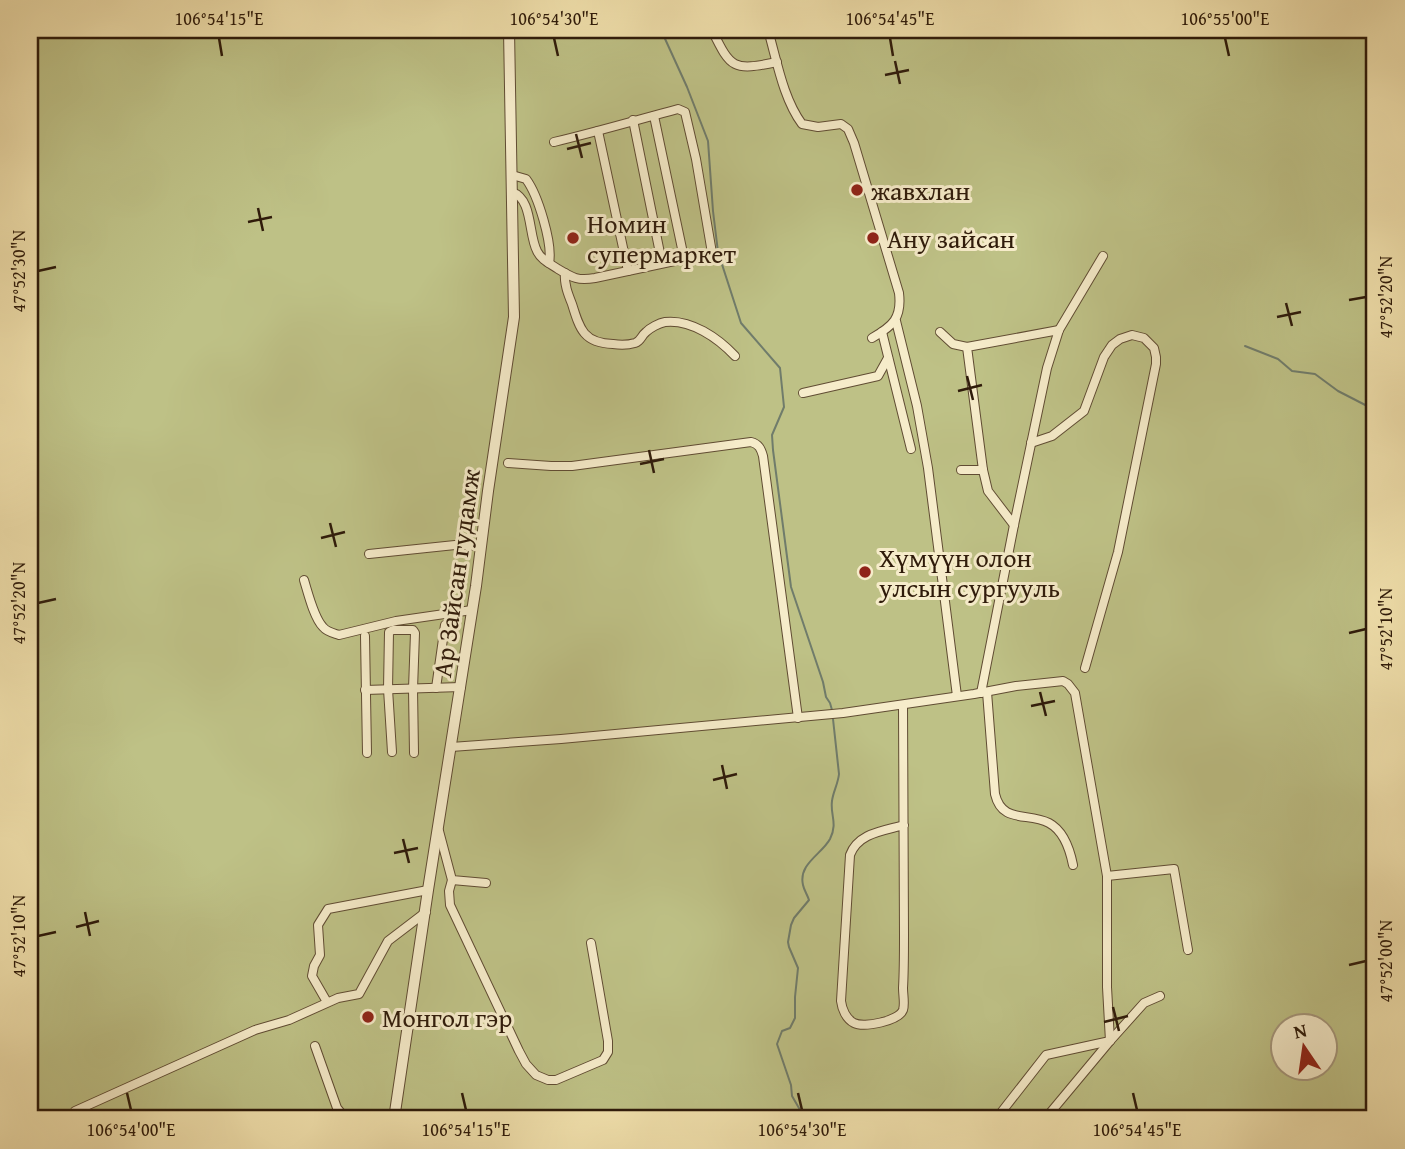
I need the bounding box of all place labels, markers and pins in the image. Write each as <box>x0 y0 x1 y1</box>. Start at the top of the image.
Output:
place label: жавхлан <box>871 171 970 210</box>
marker: жавхлан <box>849 182 865 198</box>
place label: Номин супермаркет <box>587 204 736 273</box>
place label: Ану зайсан <box>887 219 1015 258</box>
marker: Номин супермаркет <box>565 230 581 246</box>
marker: Ану зайсан <box>865 230 881 246</box>
place label: Хүмүүн олон улсын сургууль <box>878 538 1060 607</box>
marker: Хүмүүн олон улсын сургууль <box>857 564 873 580</box>
place label: Монгол гэр <box>382 998 512 1037</box>
marker: Монгол гэр <box>360 1009 376 1025</box>

